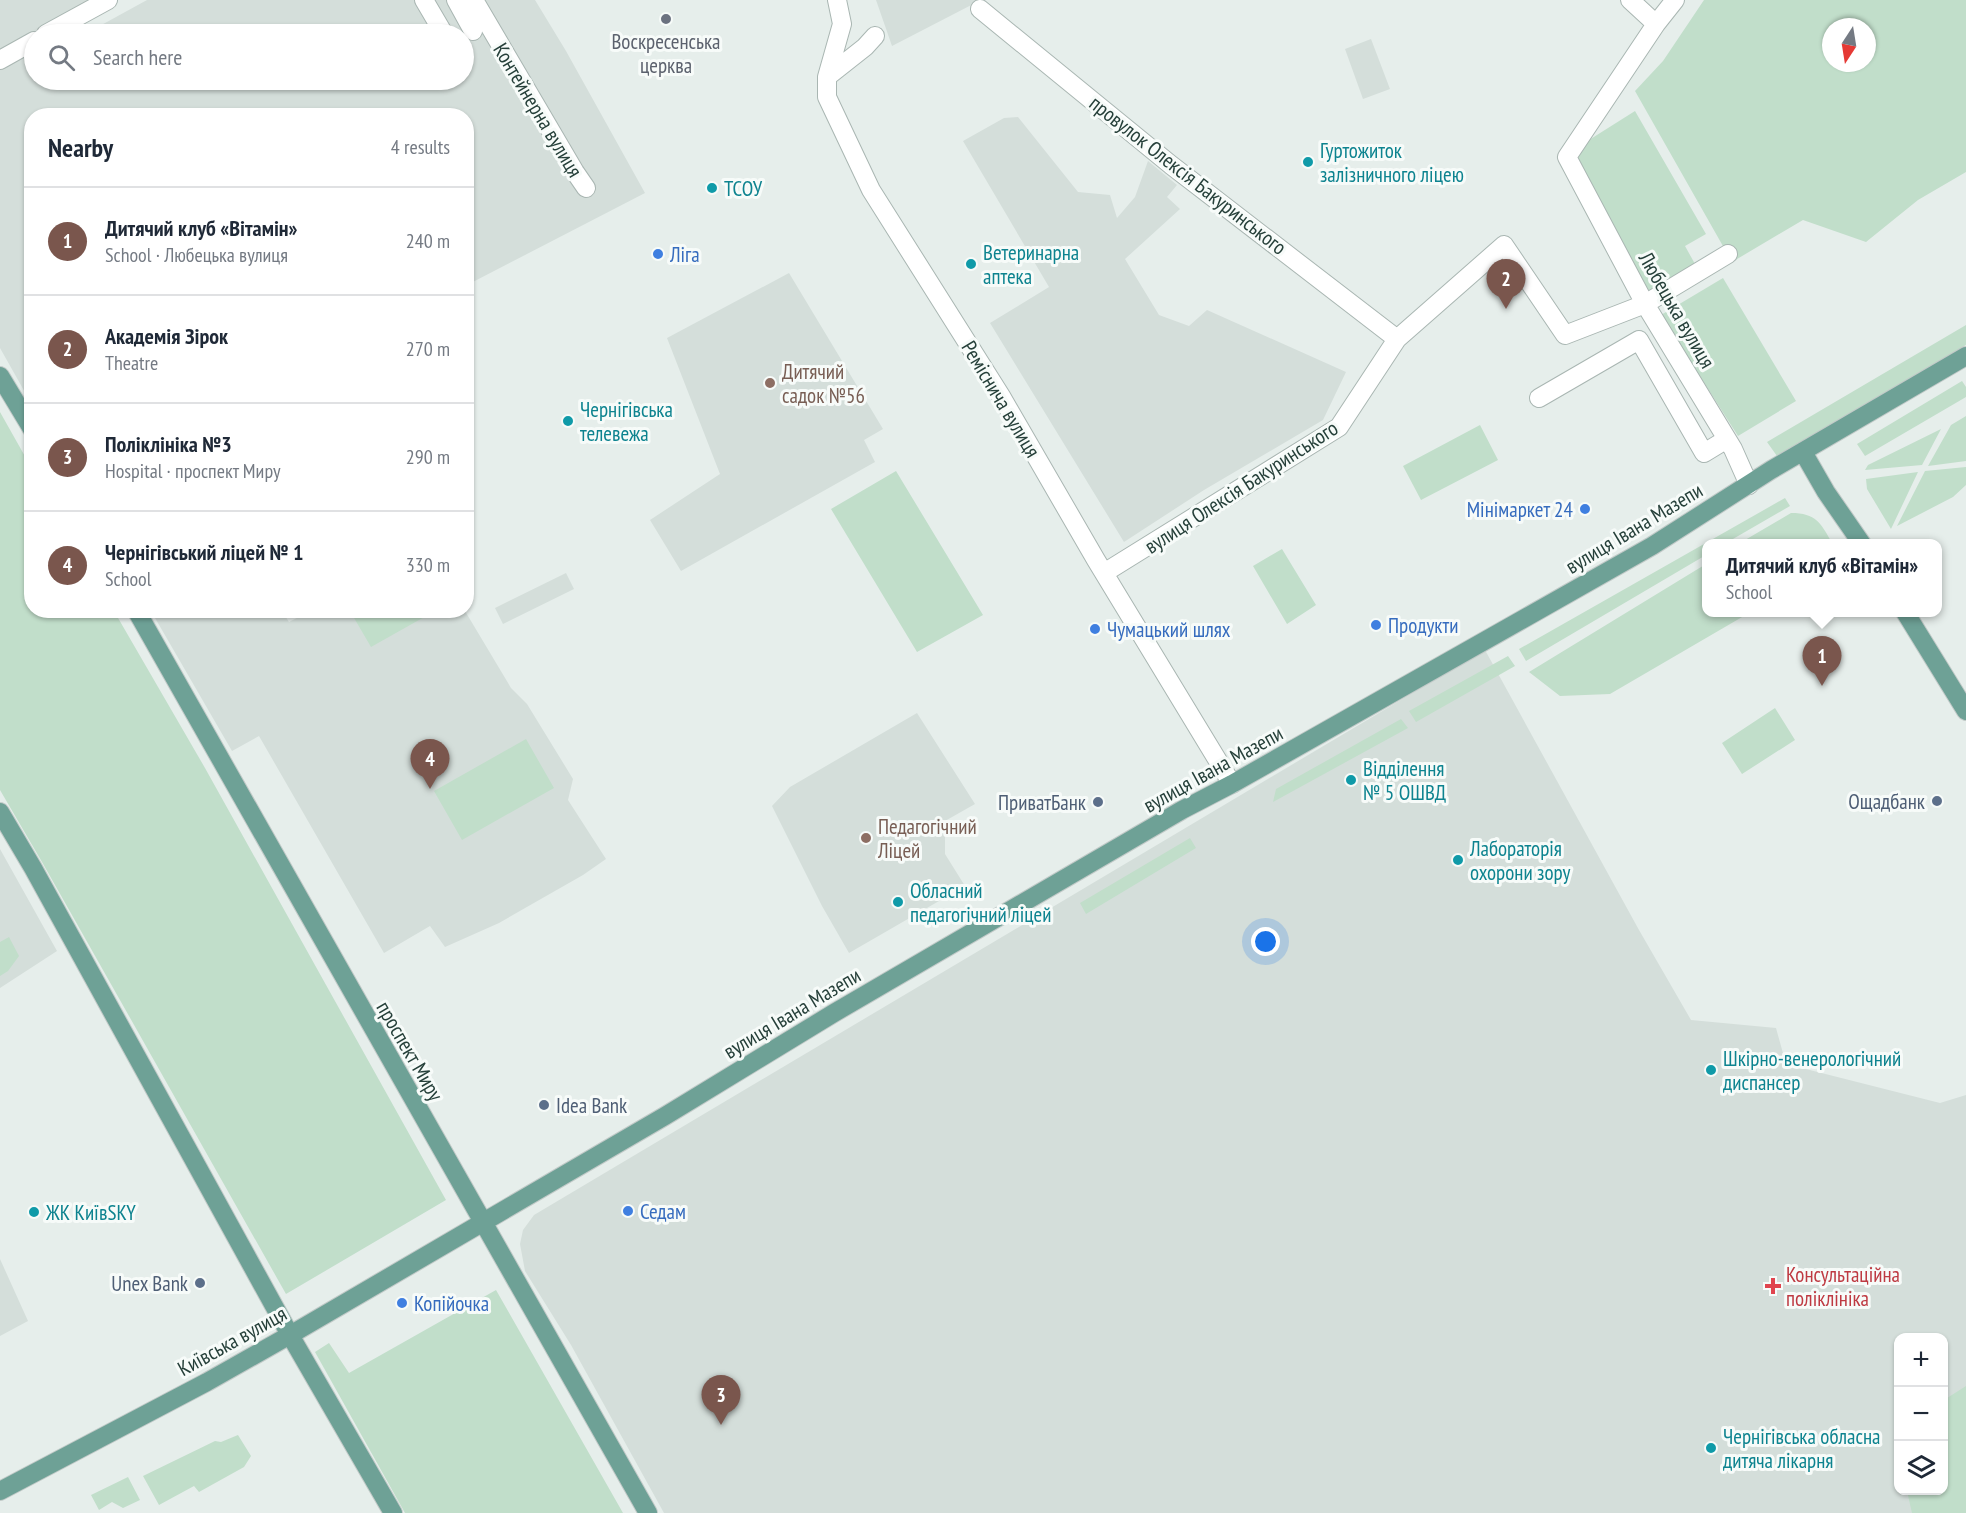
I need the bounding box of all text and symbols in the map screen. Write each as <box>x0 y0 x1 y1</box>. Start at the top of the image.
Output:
marker: Воскресенська церква <box>659 12 673 26</box>
north arrow <box>1822 18 1876 72</box>
search box <box>24 24 474 90</box>
place label: Воскресенська церква <box>611 28 721 79</box>
street label: Контейнерна вулиця <box>487 38 589 182</box>
icon: search <box>45 41 78 74</box>
text: Search here <box>93 43 182 71</box>
street label: провулок Олексія Бакуринського <box>1084 90 1292 260</box>
text: Nearby <box>48 131 113 164</box>
text: 4 results <box>391 134 450 160</box>
place label: Гуртожиток залізничного ліцею <box>1320 137 1464 188</box>
marker: Гуртожиток залізничного ліцею <box>1301 155 1315 169</box>
place label: ТСОУ <box>724 175 763 202</box>
marker: ТСОУ <box>705 181 719 195</box>
text: Дитячий клуб «Вітамін» <box>105 214 298 242</box>
text: 1 <box>63 228 72 254</box>
text: 240 m <box>406 228 450 254</box>
place label: Ветеринарна аптека <box>983 239 1079 290</box>
place label: Ліга <box>669 241 700 268</box>
text: School · Любецька вулиця <box>105 242 288 268</box>
street label: Любецька вулиця <box>1632 246 1721 373</box>
marker: Ліга <box>651 247 665 261</box>
marker: Ветеринарна аптека <box>964 257 978 271</box>
pin: 2 <box>1486 260 1526 309</box>
text: Академія Зірок <box>105 322 228 350</box>
text: 2 <box>63 336 72 362</box>
text: 270 m <box>406 336 450 362</box>
street label: Реміснича вулиця <box>956 336 1046 462</box>
text: Theatre <box>105 350 158 376</box>
place label: Дитячий садок №56 <box>782 358 865 409</box>
marker: Дитячий садок №56 <box>763 376 777 390</box>
place label: Чернігівська телевежа <box>580 396 673 447</box>
marker: Чернігівська телевежа <box>561 414 575 428</box>
street label: вулиця Олексія Бакуринського <box>1139 414 1343 560</box>
text: Поліклініка №3 <box>105 430 232 458</box>
text: 3 <box>63 444 72 470</box>
text: 290 m <box>406 444 450 470</box>
text: Hospital · проспект Миру <box>105 458 280 484</box>
street label: вулиця Івана Мазепи <box>1560 476 1708 580</box>
place label: Мінімаркет 24 <box>1467 496 1574 523</box>
marker: Мінімаркет 24 <box>1578 502 1592 516</box>
text: Чернігівський ліцей № 1 <box>105 538 303 566</box>
popup <box>1702 539 1942 617</box>
text: Дитячий клуб «Вітамін» <box>1726 551 1918 579</box>
text: 4 <box>63 552 72 578</box>
text: 330 m <box>406 552 450 578</box>
text: School <box>105 566 151 592</box>
text: School <box>1726 579 1772 605</box>
place label: Продукти <box>1388 612 1458 639</box>
place label: Чумацький шлях <box>1107 616 1231 643</box>
marker: Продукти <box>1369 618 1383 632</box>
marker: Чумацький шлях <box>1088 622 1102 636</box>
pin: 1 <box>1802 636 1842 686</box>
street label: вулиця Івана Мазепи <box>1138 719 1288 819</box>
pin: 4 <box>410 740 450 789</box>
place label: Відділення № 5 ОШВД <box>1363 755 1446 806</box>
marker: Відділення № 5 ОШВД <box>1344 773 1358 787</box>
place label: Ощадбанк <box>1848 788 1925 815</box>
place label: ПриватБанк <box>998 789 1086 816</box>
marker: Ощадбанк <box>1930 794 1944 808</box>
marker: ПриватБанк <box>1091 795 1105 809</box>
place label: Педагогічний Ліцей <box>877 813 977 864</box>
marker: Педагогічний Ліцей <box>859 831 873 845</box>
place label: Лабораторія охорони зору <box>1469 835 1570 886</box>
marker: Лабораторія охорони зору <box>1451 853 1465 867</box>
place label: Обласний педагогічний ліцей <box>910 877 1051 928</box>
marker: Обласний педагогічний ліцей <box>891 895 905 909</box>
your location <box>1251 927 1280 956</box>
street label: вулиця Івана Мазепи <box>718 961 866 1065</box>
street label: проспект Миру <box>371 996 449 1106</box>
place label: Шкірно-венерологічний диспансер <box>1723 1045 1901 1096</box>
marker: Шкірно-венерологічний диспансер <box>1704 1063 1718 1077</box>
place label: Idea Bank <box>556 1092 627 1119</box>
marker: Idea Bank <box>537 1098 551 1112</box>
place label: Седам <box>640 1198 686 1225</box>
place label: ЖК КиївSKY <box>45 1199 136 1226</box>
marker: Седам <box>621 1204 635 1218</box>
marker: ЖК КиївSKY <box>27 1205 41 1219</box>
place label: Консультаційна поліклініка <box>1786 1261 1900 1312</box>
place label: Unex Bank <box>111 1270 188 1297</box>
marker: Unex Bank <box>193 1276 207 1290</box>
marker: Консультаційна поліклініка <box>1764 1277 1782 1295</box>
place label: Копійочка <box>414 1290 489 1317</box>
marker: Копійочка <box>395 1296 409 1310</box>
street label: Київська вулиця <box>173 1300 291 1382</box>
map controls <box>1894 1333 1948 1495</box>
button: + <box>1894 1333 1948 1387</box>
pin: 3 <box>702 1376 740 1425</box>
button: − <box>1894 1387 1948 1441</box>
place label: Чернігівська обласна дитяча лікарня <box>1723 1423 1880 1474</box>
marker: Чернігівська обласна дитяча лікарня <box>1704 1441 1718 1455</box>
button: layers <box>1894 1441 1948 1495</box>

